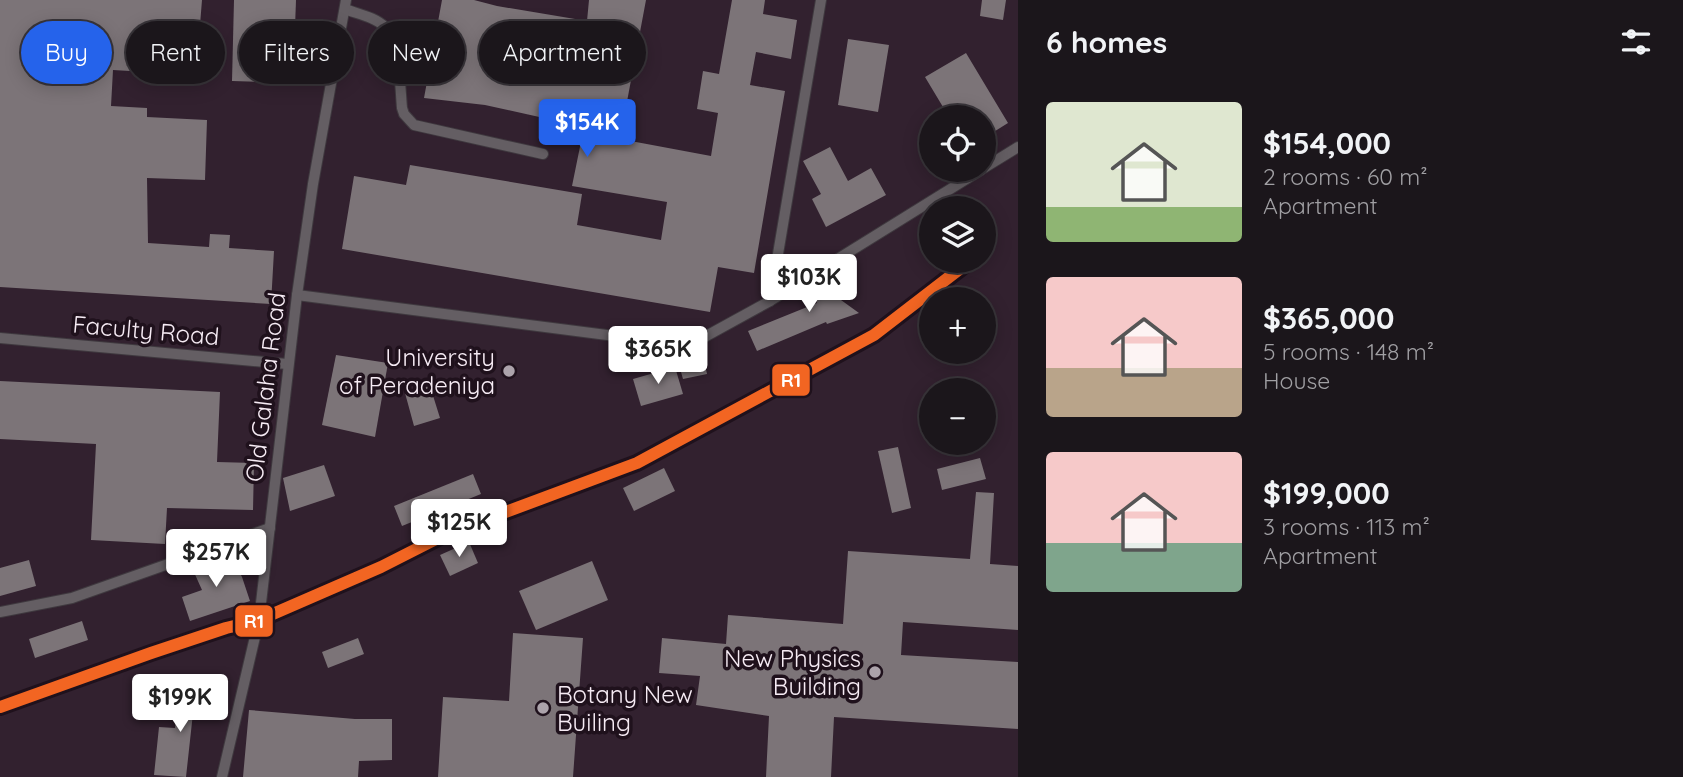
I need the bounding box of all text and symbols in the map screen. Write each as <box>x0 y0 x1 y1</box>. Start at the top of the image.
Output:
chip: Buy <box>21 21 112 84</box>
chip: Rent <box>126 21 225 84</box>
chip: Filters <box>239 21 354 84</box>
chip: New <box>368 21 465 84</box>
chip: Apartment <box>479 21 646 84</box>
text: 6 homes <box>1046 23 1167 61</box>
icon: filters <box>1617 23 1655 61</box>
pin: $154K <box>538 100 636 159</box>
map controls <box>919 105 996 455</box>
button: locate <box>919 105 996 182</box>
text: $154K <box>555 107 619 136</box>
text: $154,000 <box>1263 124 1391 162</box>
icon: home <box>1102 130 1186 214</box>
text: 2 rooms · 60 m² <box>1263 162 1428 191</box>
text: Apartment <box>1263 191 1377 220</box>
button: layers <box>919 196 996 273</box>
pin: $103K <box>760 254 858 314</box>
text: $103K <box>777 262 841 291</box>
button: + <box>919 287 996 364</box>
street label: Old Galaha Road <box>238 291 292 483</box>
text: $365,000 <box>1263 299 1394 337</box>
icon: home <box>1102 305 1186 389</box>
street label: Faculty Road <box>71 309 221 351</box>
pin: $365K <box>609 326 707 386</box>
text: $365K <box>624 334 692 363</box>
text: 5 rooms · 148 m² <box>1263 337 1434 366</box>
place label: University of Peradeniya <box>339 342 495 400</box>
marker: University of Peradeniya <box>501 363 517 379</box>
line badge: R1 <box>771 363 811 397</box>
text: House <box>1263 366 1330 395</box>
text: R1 <box>781 368 801 392</box>
button: − <box>919 378 996 455</box>
text: $199,000 <box>1263 474 1390 512</box>
icon: home <box>1102 480 1186 564</box>
pin: $125K <box>410 500 508 559</box>
text: $125K <box>427 507 491 536</box>
text: 3 rooms · 113 m² <box>1263 512 1430 541</box>
pin: $257K <box>167 530 265 589</box>
text: $257K <box>182 537 250 566</box>
text: Apartment <box>1263 541 1377 570</box>
line badge: R1 <box>234 604 274 638</box>
text: R1 <box>244 609 264 633</box>
place label: New Physics Building <box>724 643 861 701</box>
marker: New Physics Building <box>867 664 883 680</box>
pin: $199K <box>131 674 229 734</box>
place label: Botany New Builing <box>557 679 693 737</box>
text: $199K <box>148 682 212 711</box>
marker: Botany New Builing <box>535 700 551 716</box>

